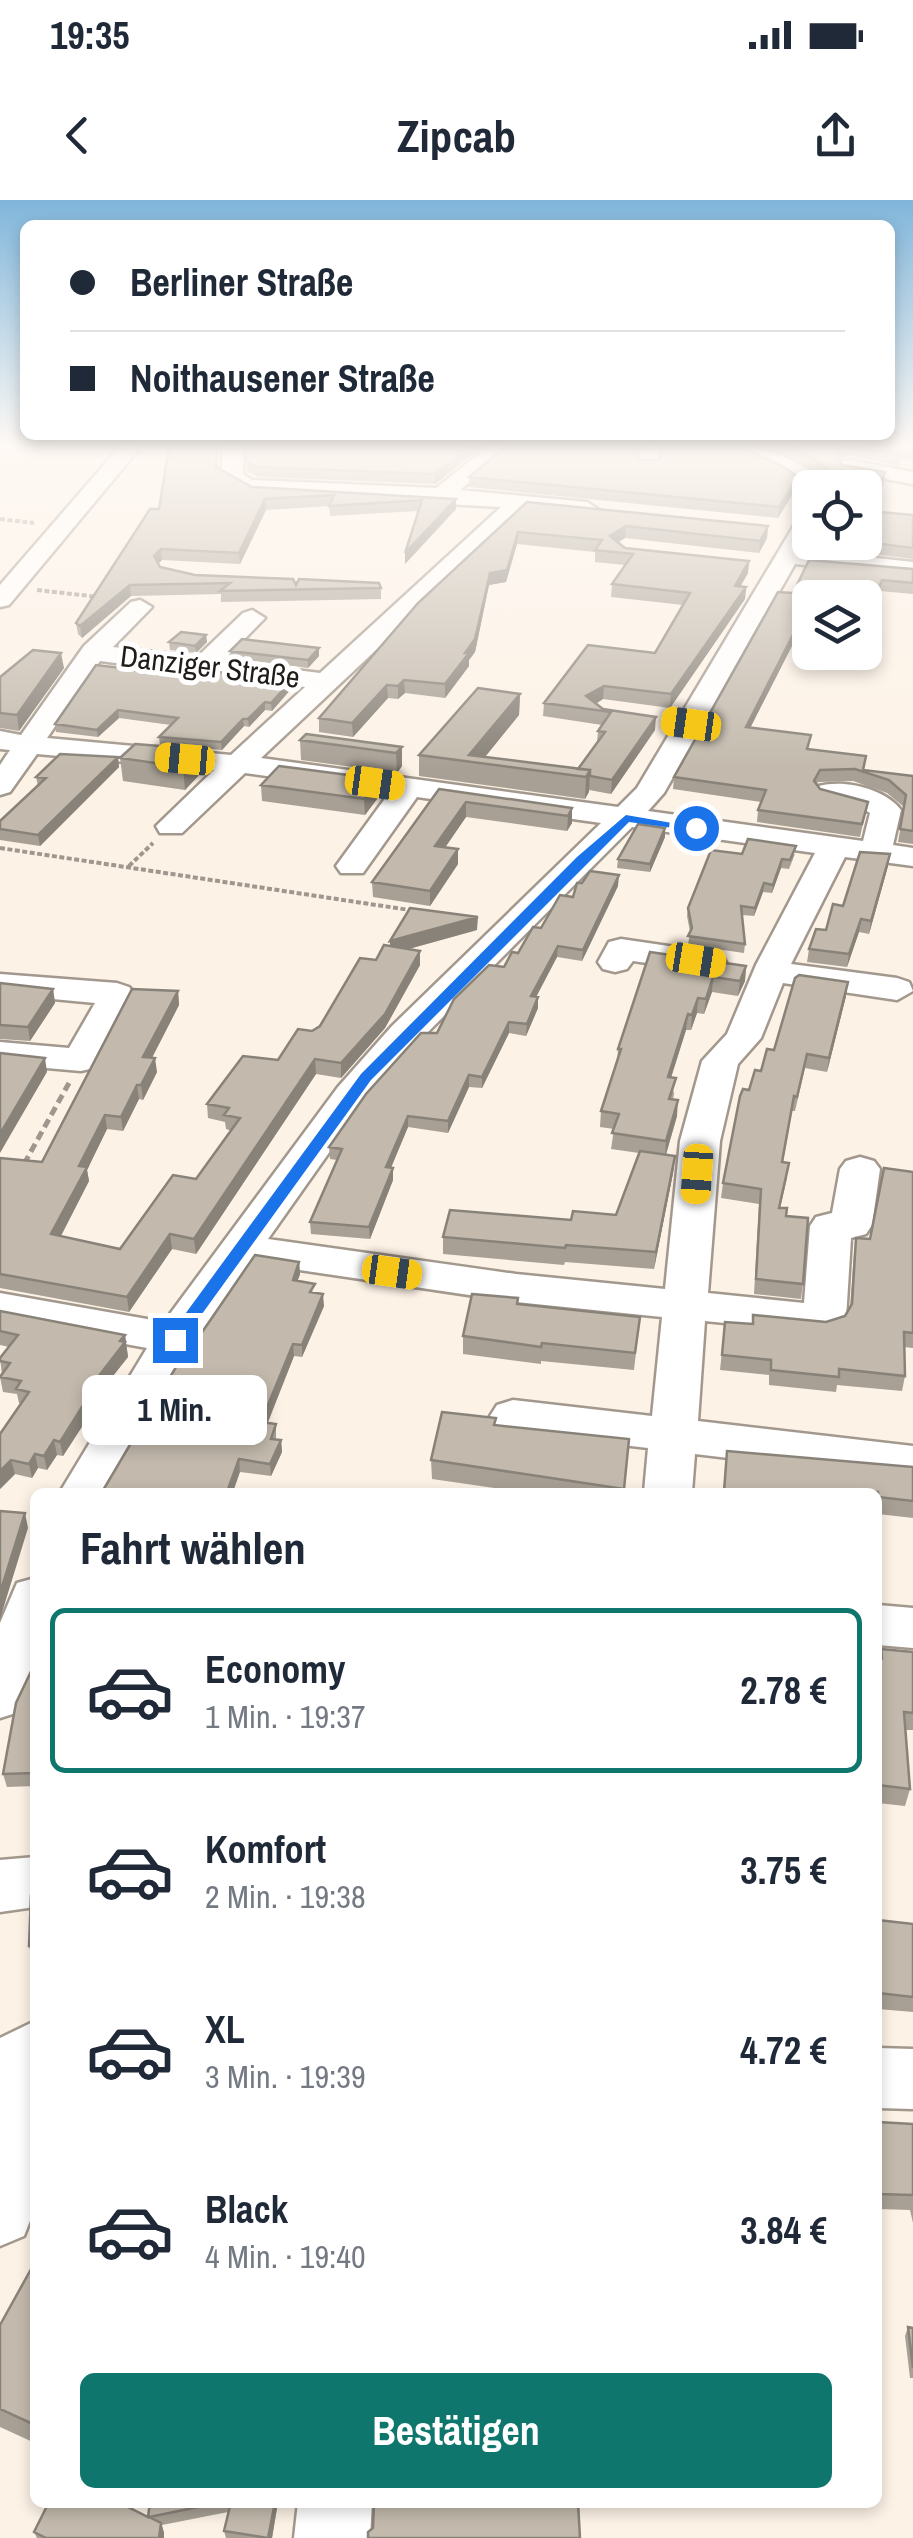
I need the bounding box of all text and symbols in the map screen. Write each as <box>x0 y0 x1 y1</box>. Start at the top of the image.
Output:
text: 19:35 <box>50 10 130 61</box>
text: Zipcab <box>397 105 516 166</box>
icon: back <box>50 108 105 163</box>
icon: share <box>808 108 863 163</box>
text: Berliner Straße <box>130 257 353 308</box>
text: Noithausener Straße <box>130 353 435 404</box>
map controls <box>792 470 882 670</box>
button: locate <box>792 470 882 560</box>
button: layers <box>792 580 882 670</box>
street label: Danziger Straße <box>118 635 302 697</box>
car <box>659 705 723 743</box>
car <box>154 741 216 777</box>
car <box>343 764 407 802</box>
route start <box>674 806 719 851</box>
car <box>664 940 728 980</box>
car <box>680 1143 714 1205</box>
car <box>360 1253 424 1291</box>
route end <box>153 1318 198 1363</box>
callout: 1 Min. <box>82 1375 268 1445</box>
text: 1 Min. <box>137 1388 212 1431</box>
text: Fahrt wählen <box>80 1517 306 1578</box>
text: Economy <box>205 1644 345 1695</box>
icon: car <box>85 1646 175 1736</box>
text: 2.78 € <box>740 1665 827 1716</box>
text: 1 Min. · 19:37 <box>205 1695 365 1738</box>
text: Komfort <box>205 1824 326 1875</box>
icon: car <box>85 1826 175 1916</box>
text: 3.75 € <box>740 1845 827 1896</box>
text: 2 Min. · 19:38 <box>205 1875 365 1918</box>
text: XL <box>205 2004 245 2055</box>
icon: car <box>85 2006 175 2096</box>
text: 4.72 € <box>740 2025 827 2076</box>
text: 3 Min. · 19:39 <box>205 2055 365 2098</box>
text: Black <box>205 2184 288 2235</box>
icon: car <box>85 2186 175 2276</box>
text: 3.84 € <box>740 2205 827 2256</box>
text: 4 Min. · 19:40 <box>205 2235 365 2278</box>
button: Bestätigen <box>80 2373 832 2488</box>

